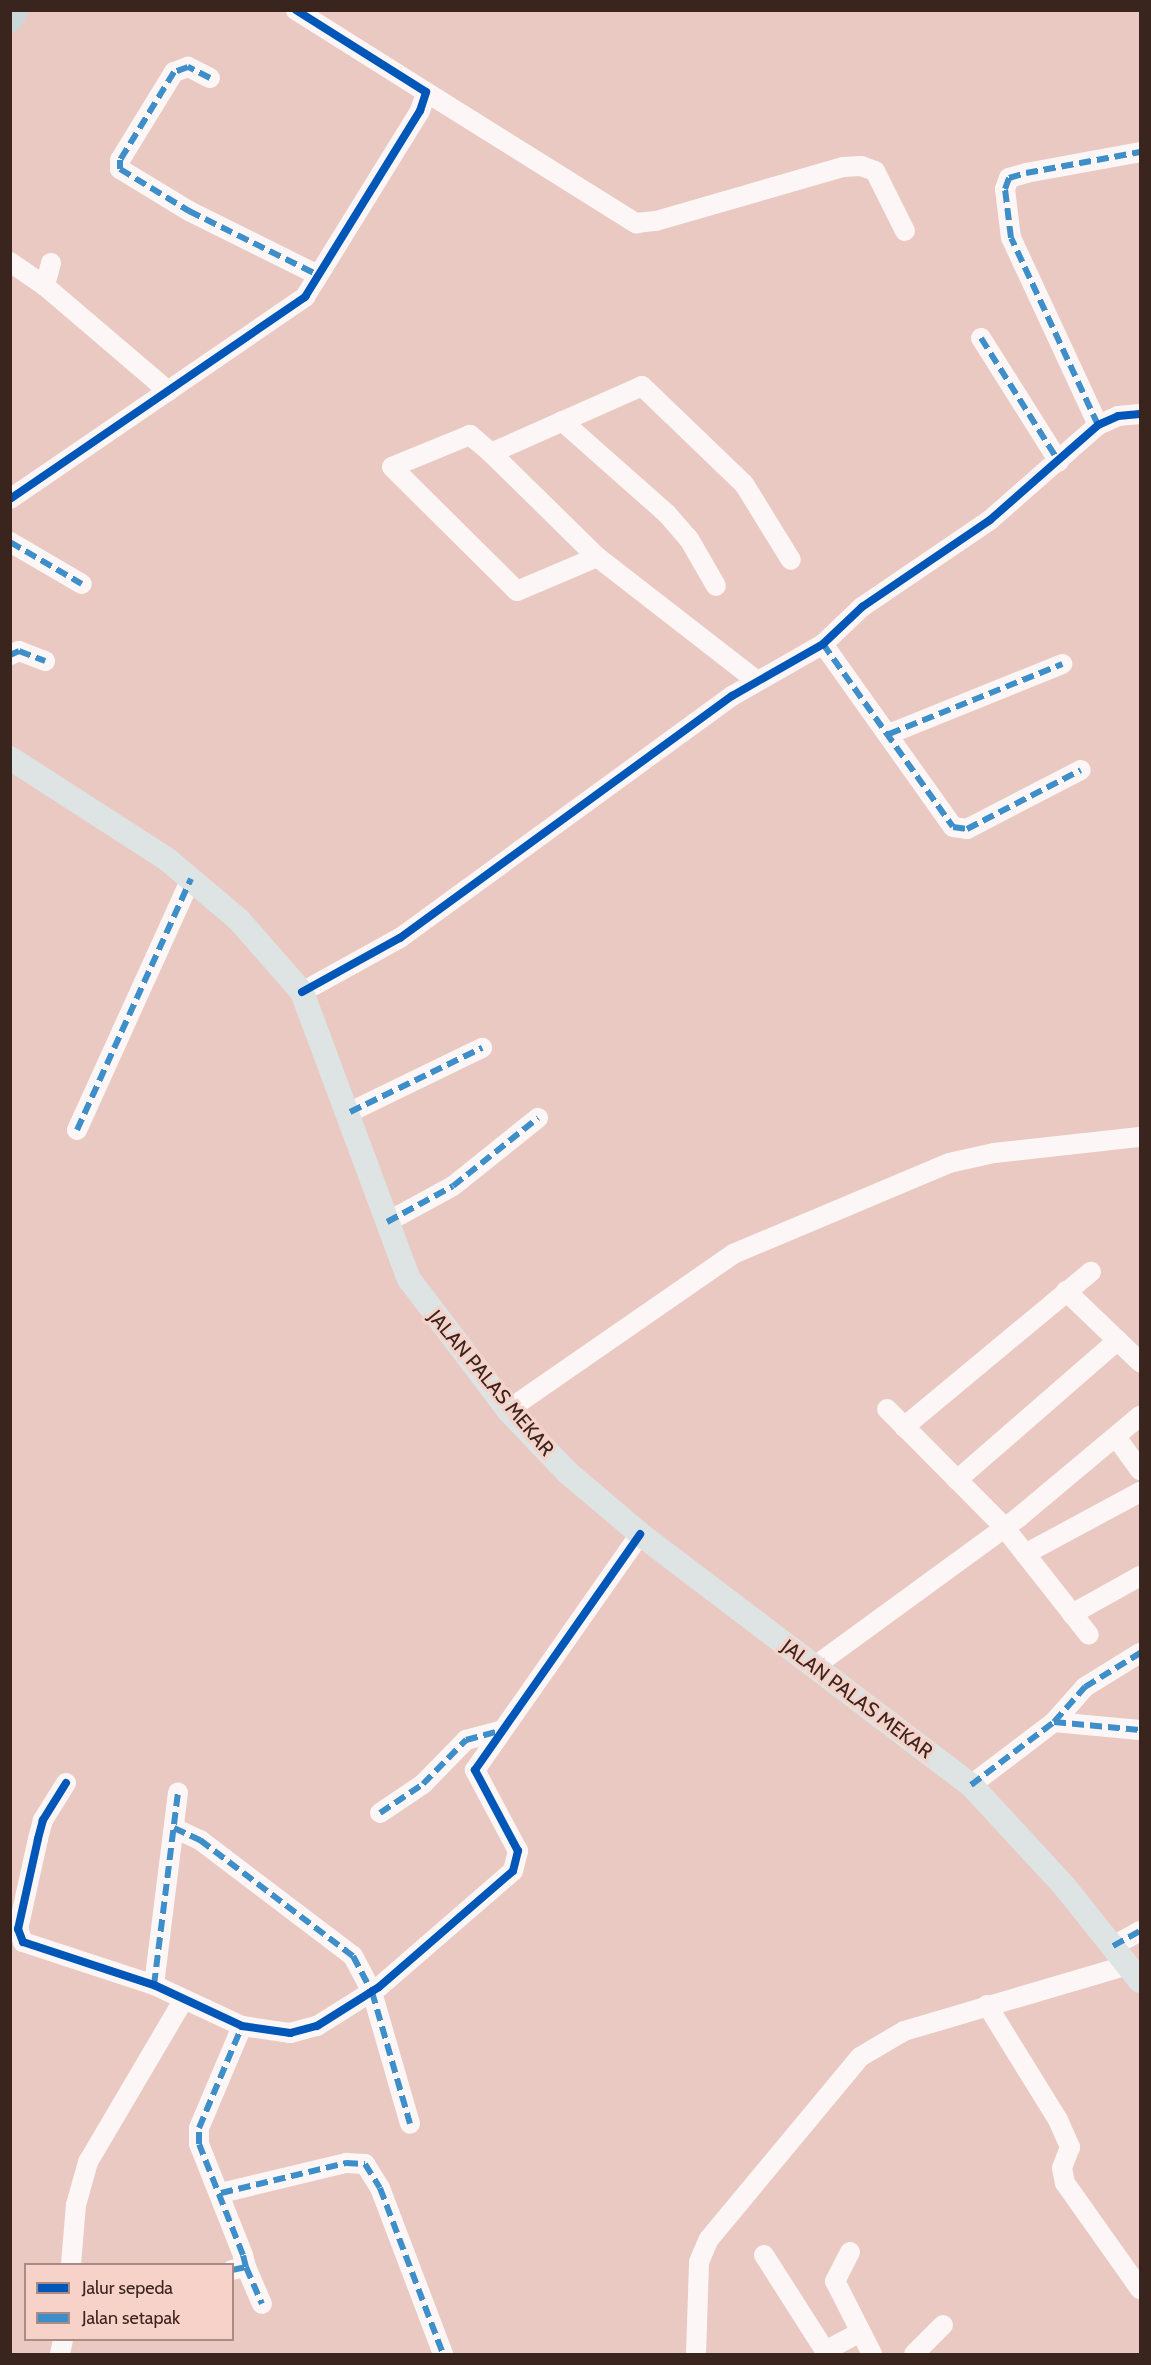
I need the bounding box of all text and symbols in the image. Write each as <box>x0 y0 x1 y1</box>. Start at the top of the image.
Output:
street label: JALAN PALAS MEKAR <box>423 1305 559 1461</box>
street label: JALAN PALAS MEKAR <box>777 1634 937 1764</box>
legend <box>24 2263 234 2341</box>
text: Jalur sepeda <box>82 2277 173 2299</box>
text: Jalan setapak <box>82 2307 180 2329</box>

